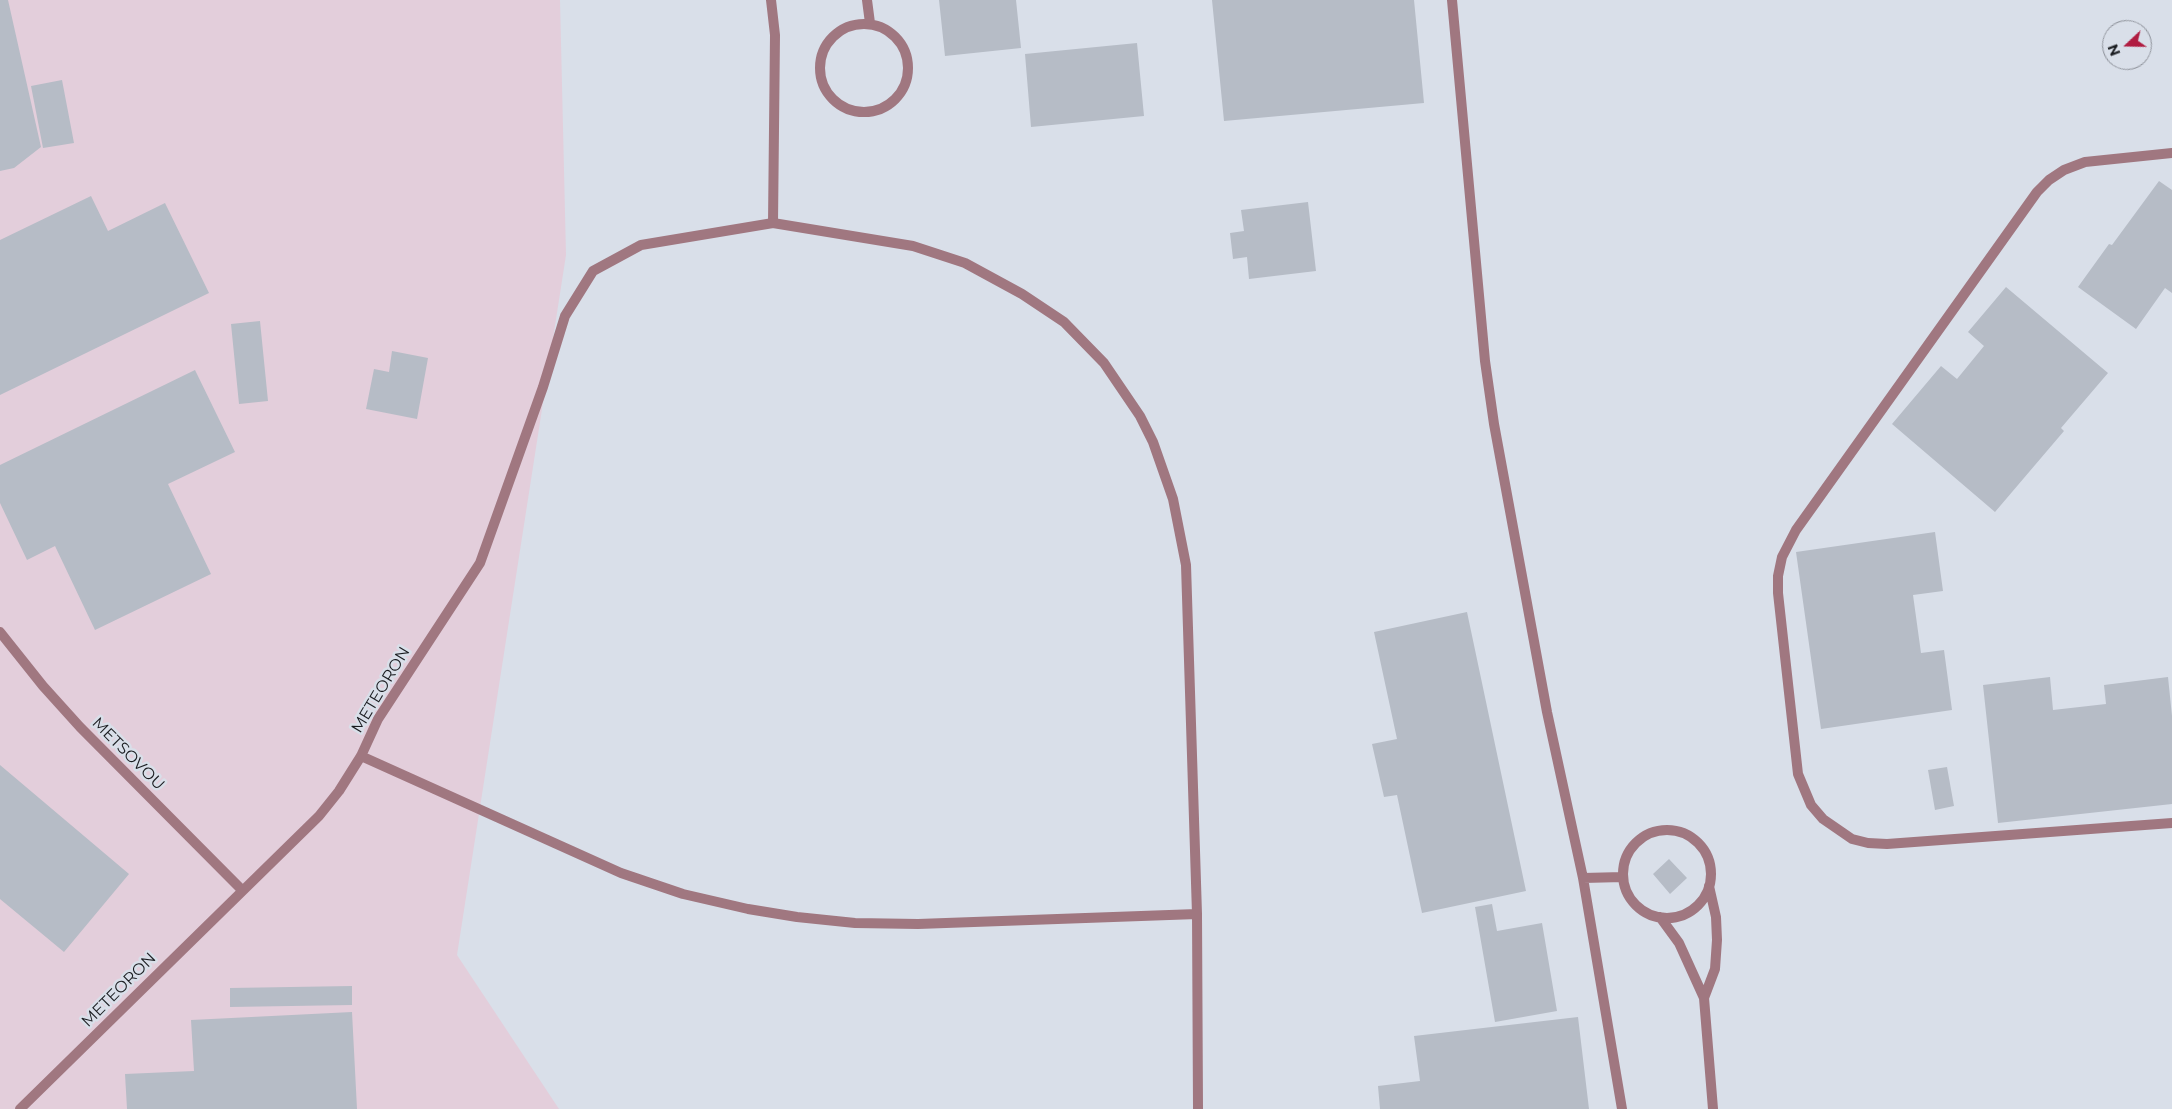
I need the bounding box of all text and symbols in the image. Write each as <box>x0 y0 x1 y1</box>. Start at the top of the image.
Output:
north arrow <box>2102 20 2152 70</box>
text: N <box>2104 42 2124 59</box>
street label: METEORON <box>348 643 414 737</box>
street label: METSOVOU <box>88 714 168 794</box>
street label: METEORON <box>78 949 160 1031</box>

